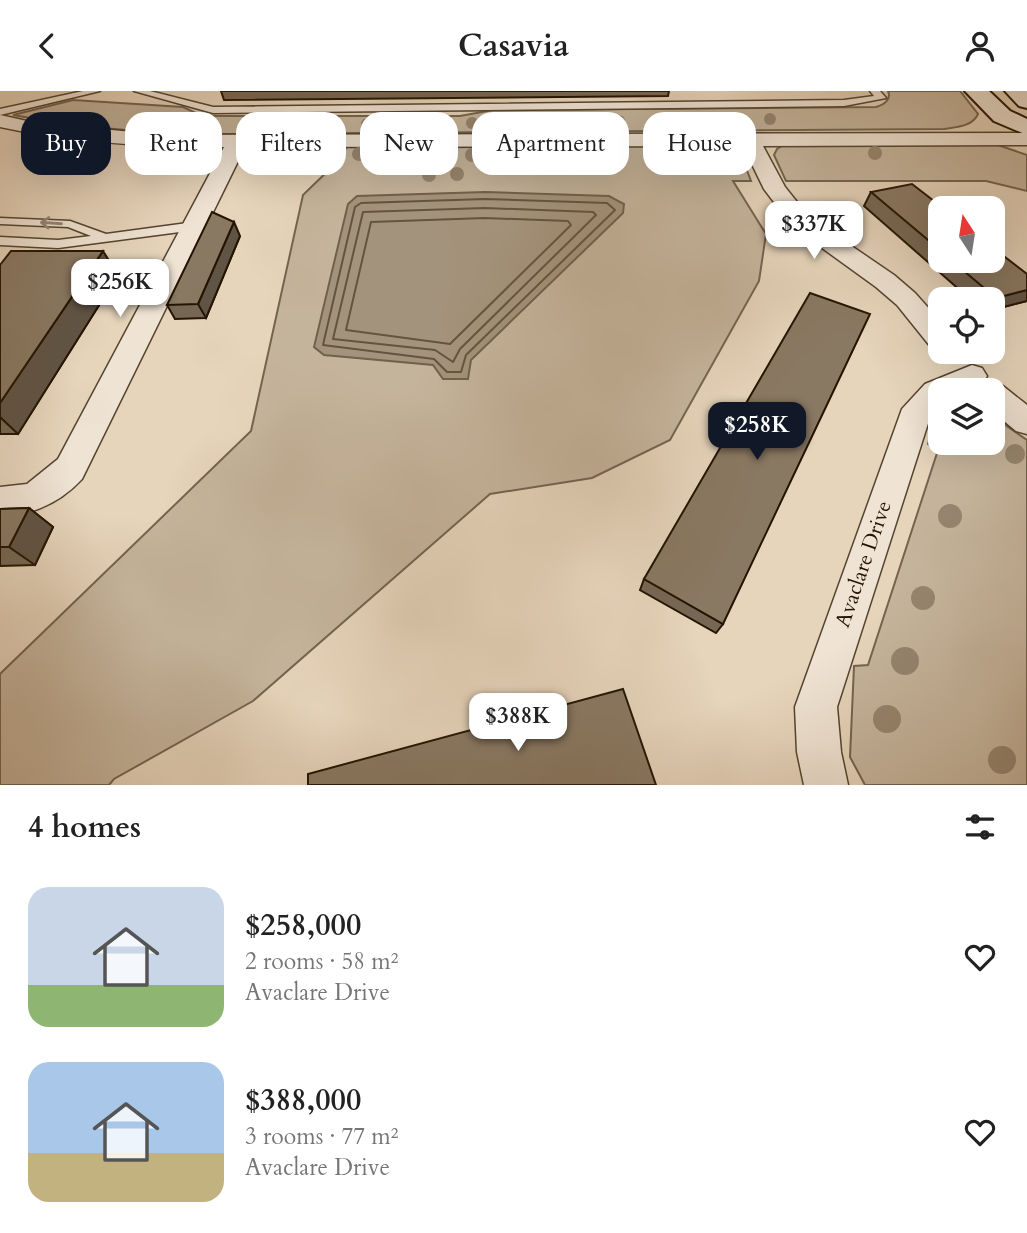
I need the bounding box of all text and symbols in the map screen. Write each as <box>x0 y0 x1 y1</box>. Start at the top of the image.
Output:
text: Casavia <box>458 24 569 68</box>
icon: back <box>28 27 66 65</box>
icon: person <box>961 27 999 65</box>
chip: Buy <box>21 112 111 175</box>
chip: Rent <box>125 112 222 175</box>
chip: Filters <box>236 112 346 175</box>
chip: New <box>360 112 458 175</box>
chip: Apartment <box>472 112 629 175</box>
chip: House <box>643 112 756 175</box>
north arrow <box>928 196 1004 273</box>
map controls <box>928 196 1005 455</box>
pin: $337K <box>765 201 863 261</box>
text: $337K <box>781 208 847 239</box>
one-way arrow <box>41 216 63 229</box>
pin: $256K <box>71 259 169 319</box>
text: $256K <box>87 266 153 297</box>
button: locate <box>928 287 1005 364</box>
button: layers <box>928 378 1005 455</box>
pin: $258K <box>708 403 806 462</box>
text: $258K <box>724 409 790 440</box>
street label: Avaclare Drive <box>828 497 899 631</box>
pin: $388K <box>469 693 567 753</box>
text: $388K <box>485 700 551 731</box>
text: 4 homes <box>28 807 141 848</box>
icon: filters <box>961 808 999 846</box>
text: $258,000 <box>245 905 361 946</box>
icon: home <box>84 915 168 999</box>
icon: heart <box>961 938 999 976</box>
text: 2 rooms · 58 m² <box>245 946 398 977</box>
text: Avaclare Drive <box>245 977 390 1008</box>
text: $388,000 <box>245 1080 361 1121</box>
icon: home <box>84 1090 168 1174</box>
icon: heart <box>961 1113 999 1151</box>
text: 3 rooms · 77 m² <box>245 1121 398 1152</box>
text: Avaclare Drive <box>245 1152 390 1183</box>

